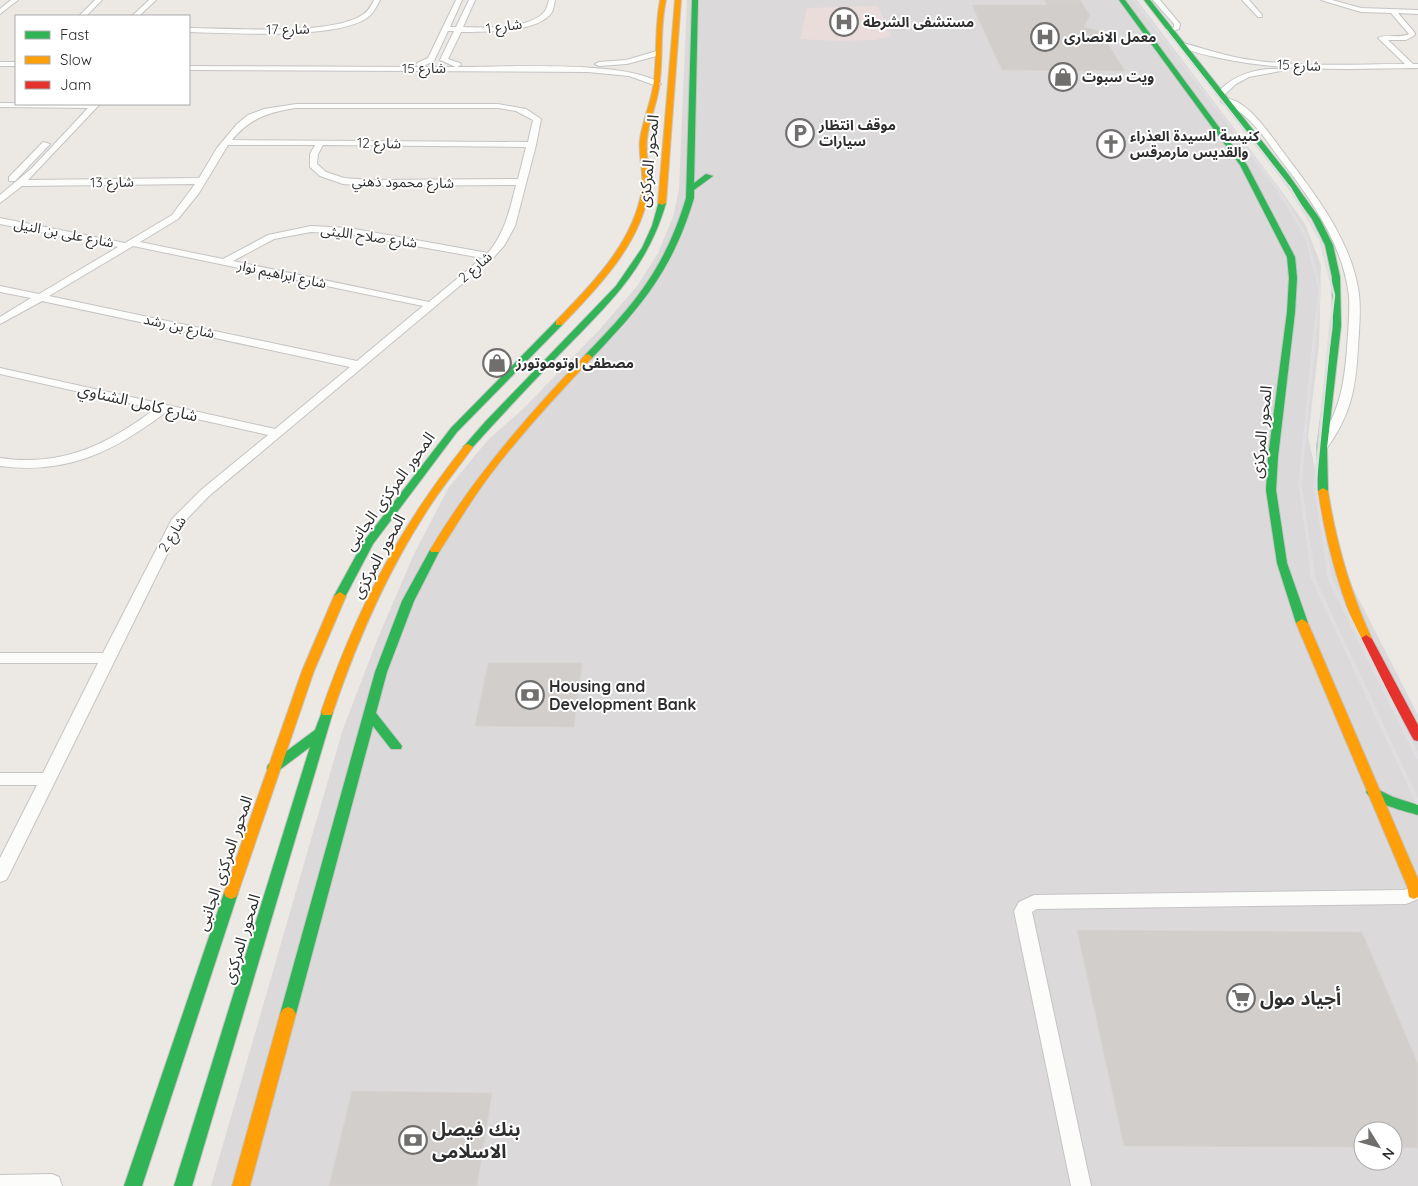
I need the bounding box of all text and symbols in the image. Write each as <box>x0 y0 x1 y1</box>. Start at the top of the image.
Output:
hospital icon: مستشفى الشرطة <box>829 7 859 37</box>
place label: مستشفى الشرطة <box>863 13 974 31</box>
legend <box>15 15 190 105</box>
street label: شارع 1 <box>485 15 524 39</box>
street label: شارع 17 <box>266 20 310 40</box>
hospital icon: معمل الانصارى <box>1030 22 1060 52</box>
text: Fast <box>60 25 89 44</box>
place label: معمل الانصارى <box>1064 28 1156 46</box>
text: Slow <box>60 50 92 69</box>
street label: شارع 15 <box>1277 55 1321 77</box>
street label: شارع 15 <box>402 59 446 79</box>
shop icon: ويت سبوت <box>1048 62 1078 92</box>
place label: ويت سبوت <box>1082 68 1154 86</box>
text: Jam <box>60 75 91 94</box>
street label: المحور المركزى <box>633 114 663 208</box>
place label: موقف انتظار سيارات <box>818 116 896 150</box>
parking icon: موقف انتظار سيارات <box>785 118 815 148</box>
place label: كنيسة السيدة العذراء والقديس مارمرقس <box>1130 127 1260 161</box>
church icon: كنيسة السيدة العذراء والقديس مارمرقس <box>1096 129 1126 159</box>
street label: شارع 12 <box>357 134 401 154</box>
street label: شارع محمود ذهني <box>352 172 454 194</box>
street label: شارع 13 <box>90 173 134 193</box>
street label: شارع على بن النيل <box>12 214 116 253</box>
street label: شارع صلاح الليثى <box>320 220 418 254</box>
street label: شارع 2 <box>454 247 497 288</box>
street label: شارع ابراهيم نوار <box>234 256 328 294</box>
street label: شارع بن رشد <box>141 310 216 344</box>
shop icon: مصطفى اوتوموتورز <box>482 348 512 378</box>
place label: مصطفى اوتوموتورز <box>515 354 634 372</box>
street label: شارع كامل الشناوي <box>76 379 200 428</box>
street label: المحور المركزى <box>1246 385 1276 479</box>
street label: المحور المركزى الجانبى <box>339 428 439 554</box>
street label: المحور المركزى <box>347 510 409 602</box>
street label: شارع 2 <box>154 513 192 556</box>
place label: Housing and Development Bank <box>549 676 696 714</box>
bank icon: Housing and Development Bank <box>515 680 545 710</box>
street label: المحور المركزى الجانبى <box>191 793 257 933</box>
street label: المحور المركزى <box>218 892 264 986</box>
supermarket icon: أجياد مول <box>1226 983 1256 1013</box>
place label: أجياد مول <box>1260 985 1341 1010</box>
place label: بنك فيصل الاسلامى <box>432 1117 521 1163</box>
north arrow <box>1353 1121 1403 1171</box>
bank icon: بنك فيصل الاسلامى <box>398 1125 428 1155</box>
text: N <box>1378 1144 1399 1163</box>

